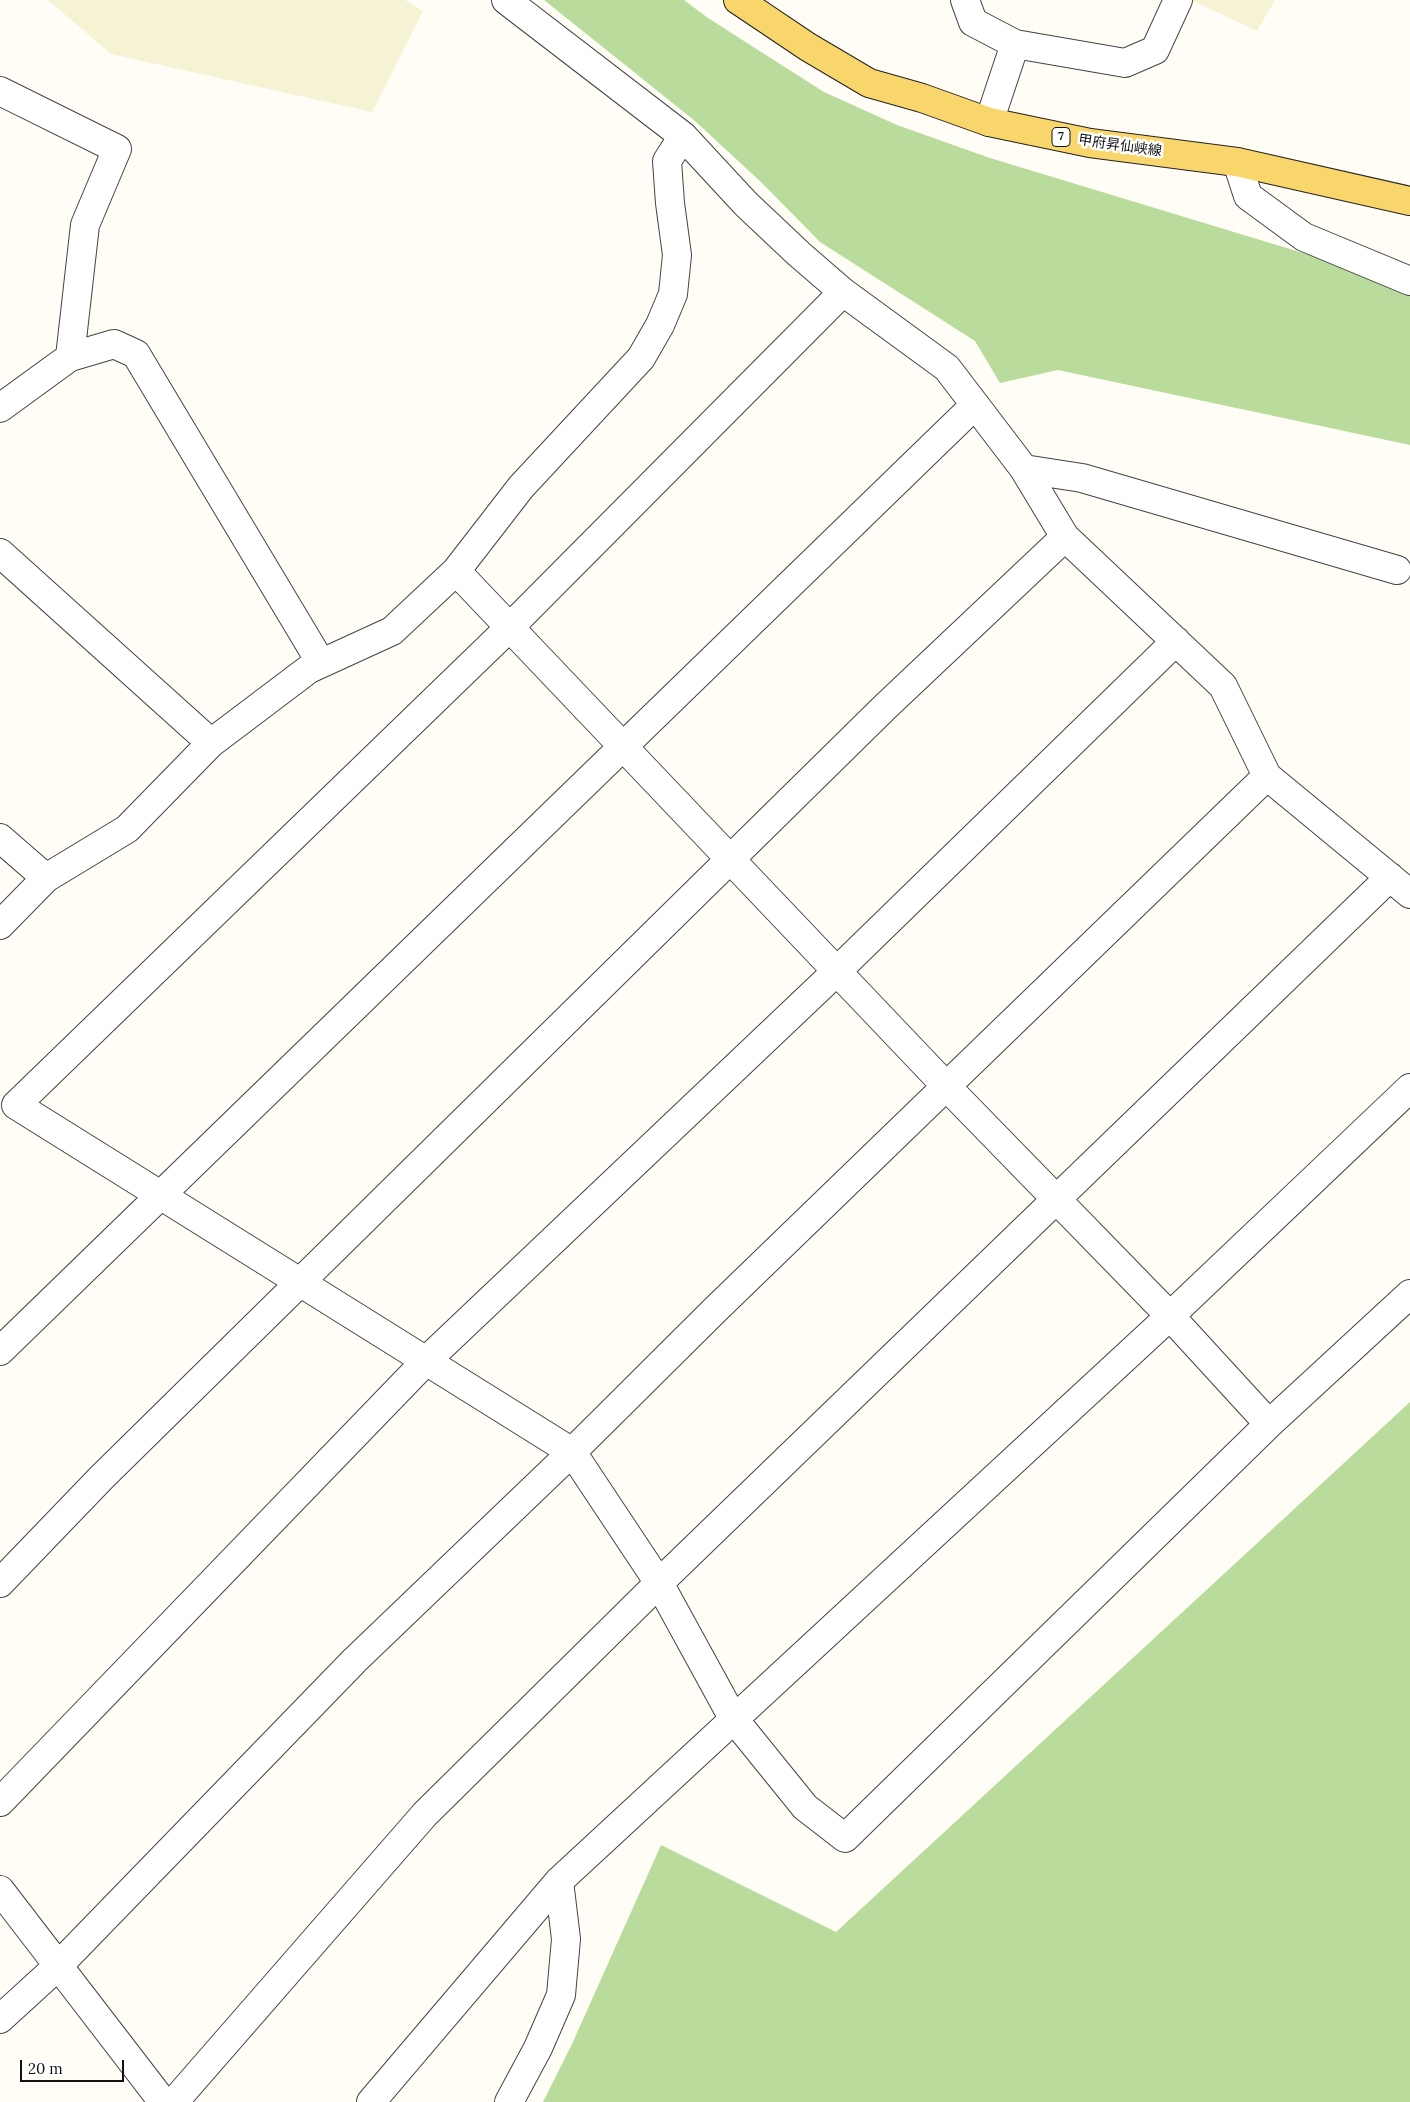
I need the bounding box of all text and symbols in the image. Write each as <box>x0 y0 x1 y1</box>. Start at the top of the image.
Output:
road number: 7 <box>1052 128 1070 146</box>
street label: 甲府昇仙峡線 <box>1077 132 1163 160</box>
scale bar <box>22 2050 126 2082</box>
text: 20 m <box>28 2059 63 2078</box>

